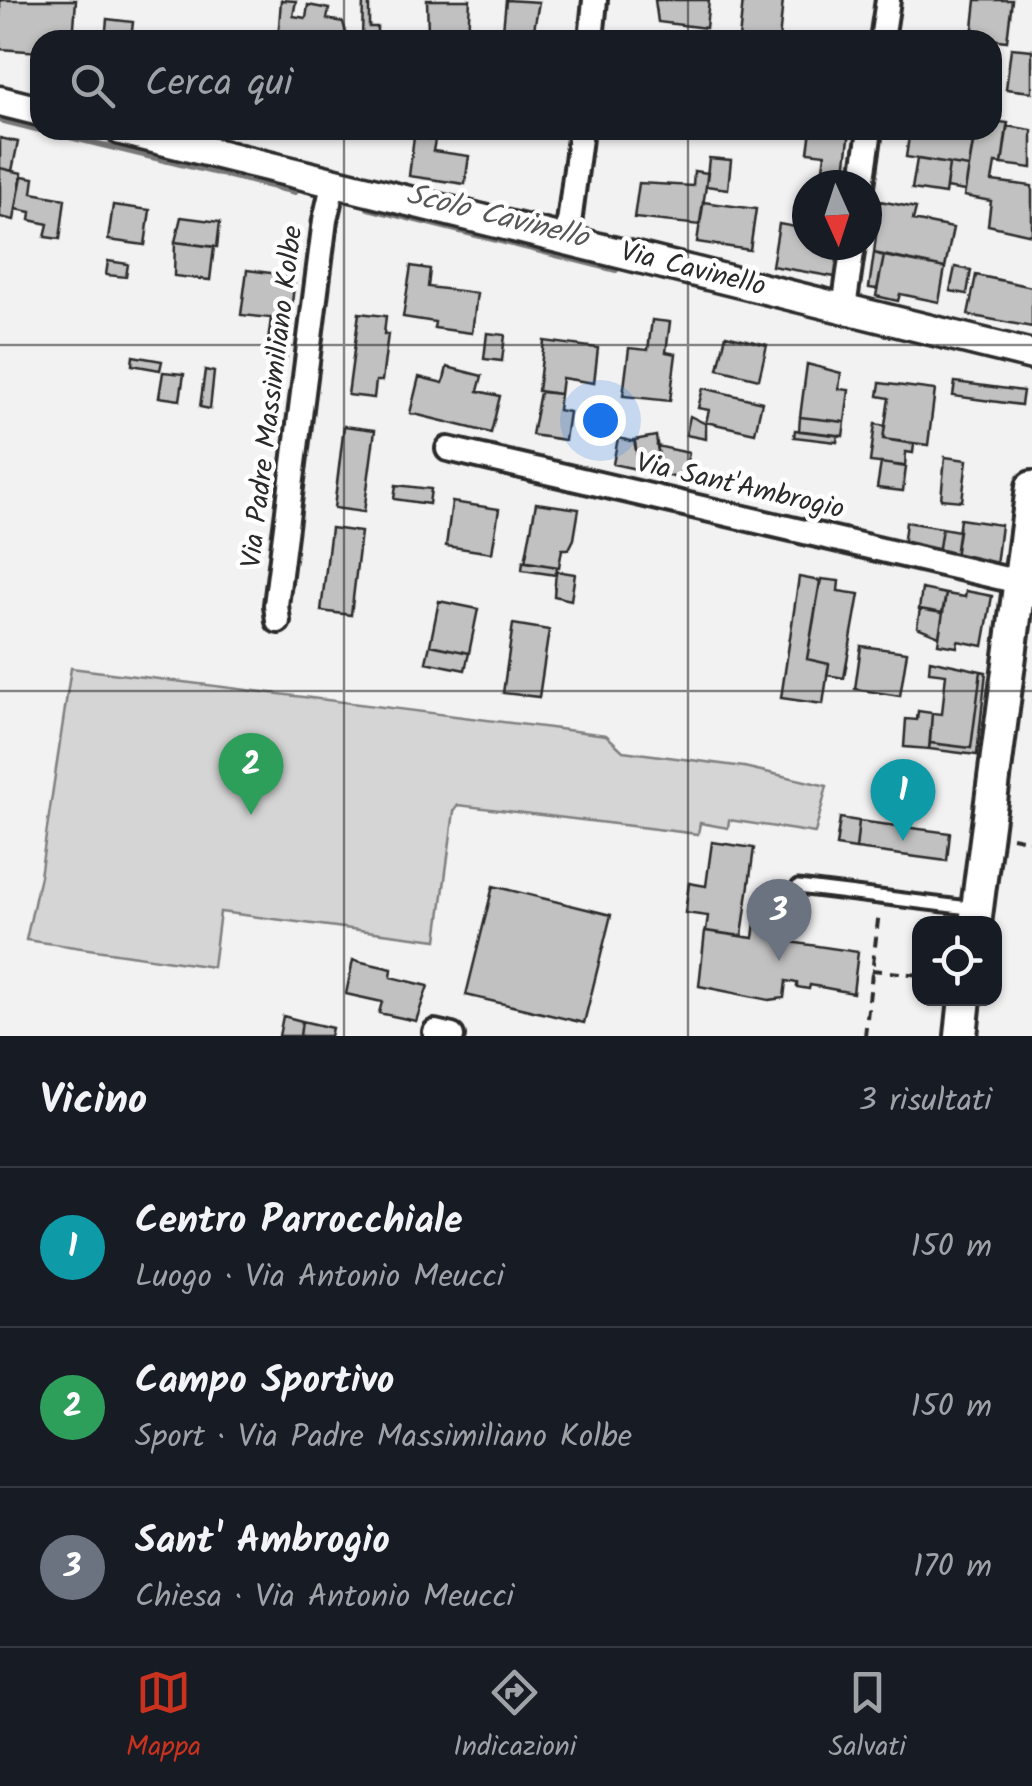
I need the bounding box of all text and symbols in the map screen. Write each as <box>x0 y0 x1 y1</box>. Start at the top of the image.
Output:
search box <box>30 30 1002 140</box>
text: Cerca qui <box>145 55 293 115</box>
icon: search <box>65 58 120 113</box>
north arrow <box>792 170 882 260</box>
water label: Scolo Cavinello <box>401 171 595 263</box>
street label: Via Padre Massimiliano Kolbe <box>230 223 316 571</box>
street label: Via Cavinello <box>616 230 770 310</box>
your location <box>575 395 626 446</box>
street label: Via Sant'Ambrogio <box>631 441 849 533</box>
pin: 2 <box>218 732 284 815</box>
pin: 1 <box>870 758 936 841</box>
pin: 3 <box>746 878 812 961</box>
map controls <box>912 916 1002 1006</box>
button: locate <box>912 916 1002 1006</box>
text: Vicino <box>40 1068 147 1135</box>
text: 3 risultati <box>858 1076 992 1127</box>
text: Centro Parrocchiale <box>135 1192 462 1252</box>
text: 1 <box>68 1222 77 1273</box>
text: 150 m <box>910 1222 992 1273</box>
text: Luogo · Via Antonio Meucci <box>135 1252 504 1303</box>
text: Campo Sportivo <box>135 1352 394 1412</box>
text: 2 <box>63 1382 82 1433</box>
text: 150 m <box>910 1382 992 1433</box>
text: Sport · Via Padre Massimiliano Kolbe <box>135 1412 632 1463</box>
text: Sant' Ambrogio <box>135 1512 390 1572</box>
text: 3 <box>64 1542 81 1593</box>
text: 170 m <box>913 1542 992 1593</box>
text: Chiesa · Via Antonio Meucci <box>135 1572 514 1623</box>
tab: Mappa <box>126 1665 201 1770</box>
tab: Indicazioni <box>453 1665 576 1770</box>
tab: Salvati <box>829 1665 906 1770</box>

